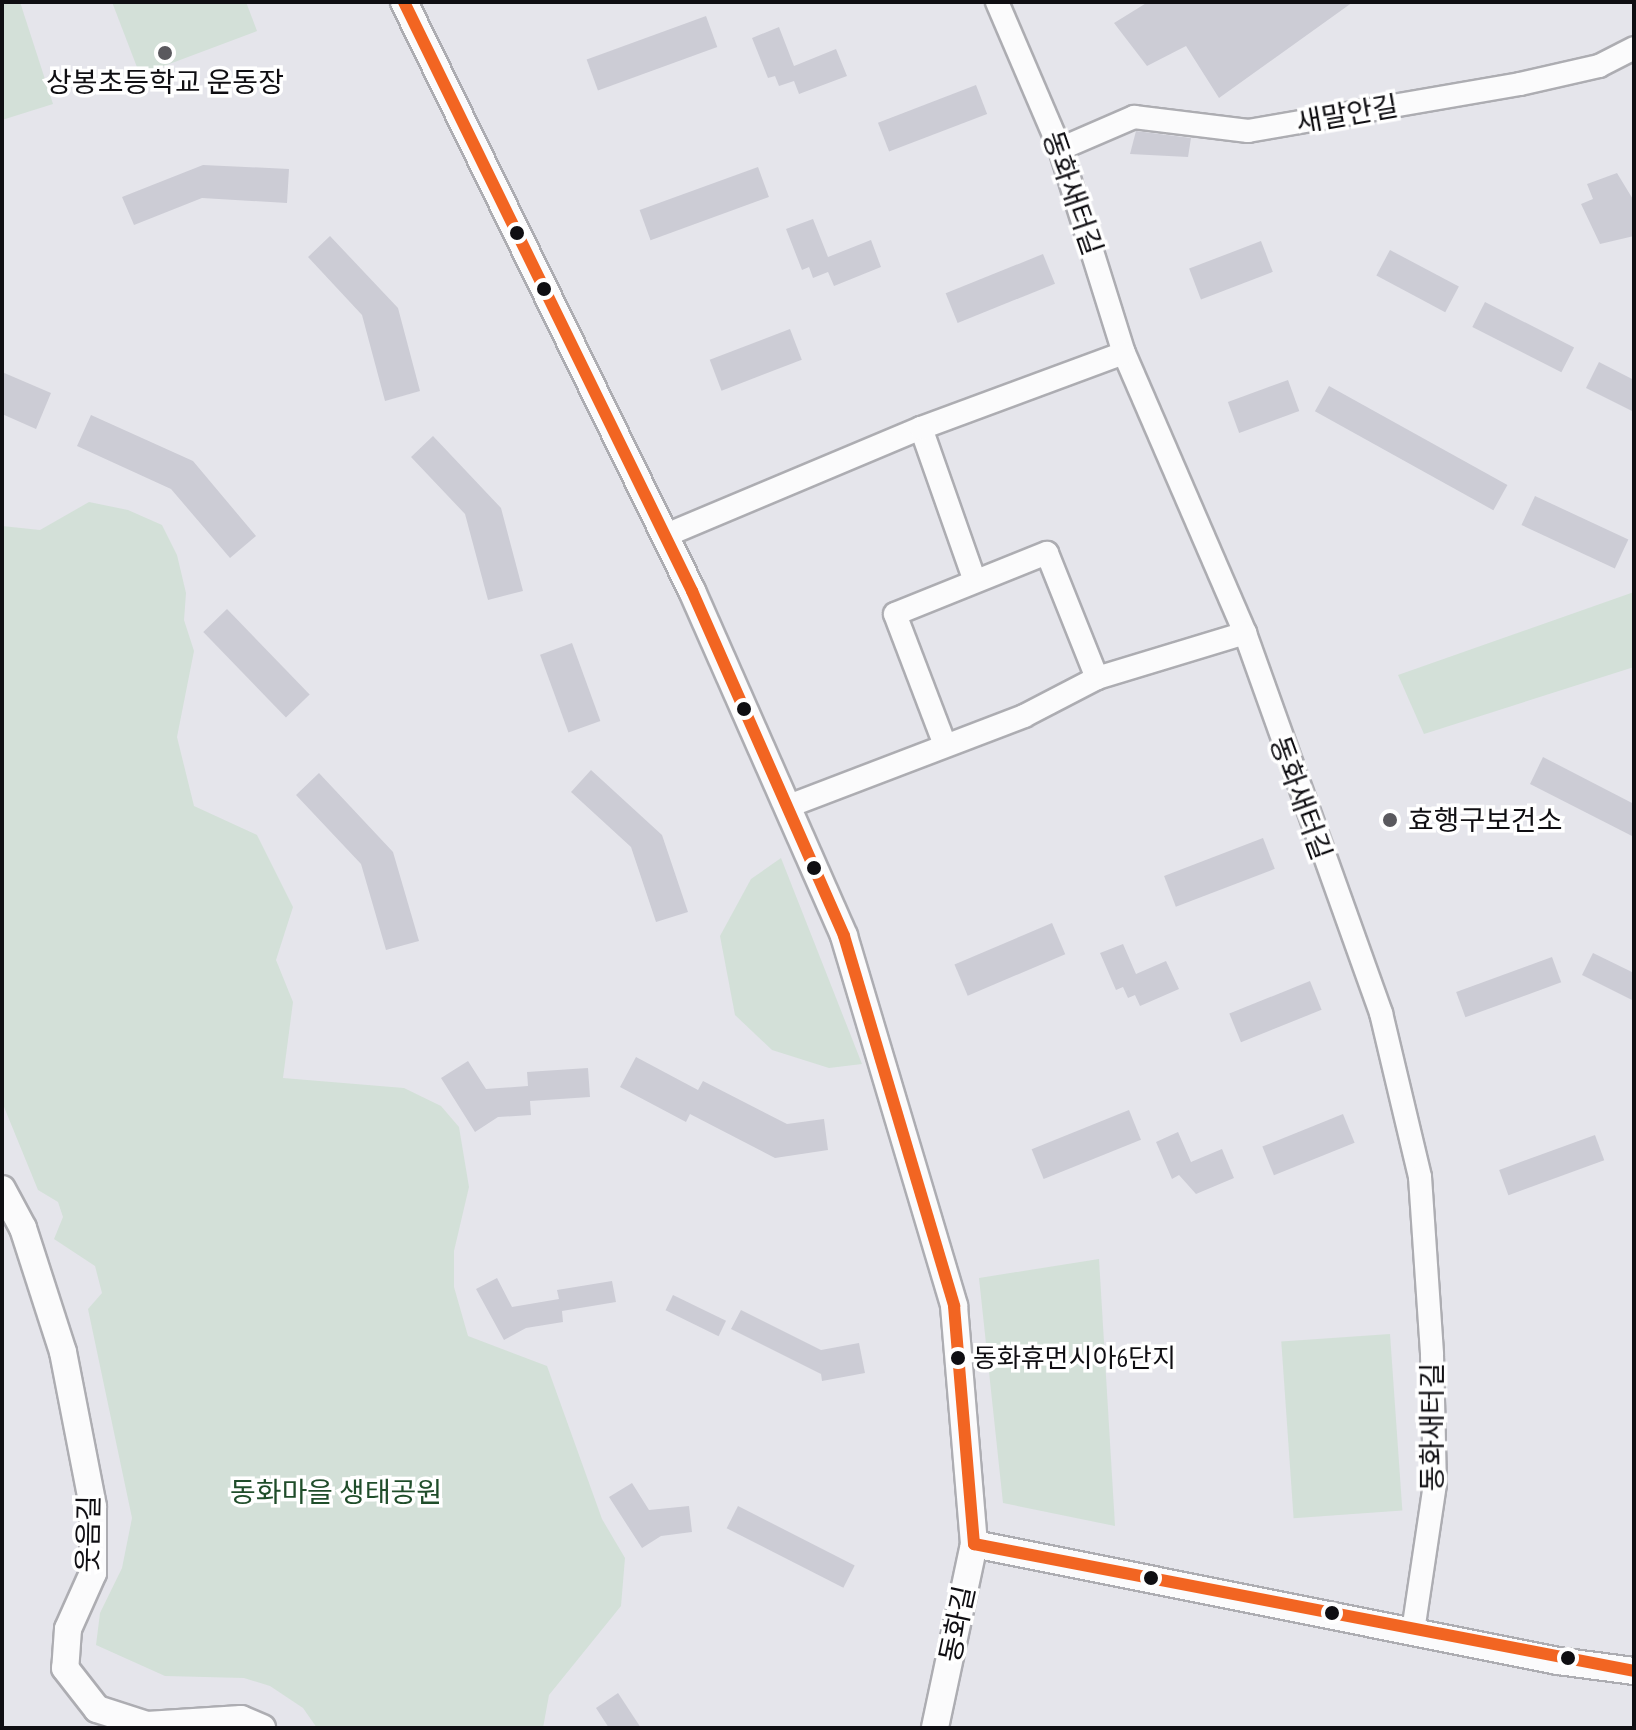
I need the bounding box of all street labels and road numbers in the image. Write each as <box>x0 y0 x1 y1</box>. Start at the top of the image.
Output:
street label: 새말안길 <box>1293 89 1401 139</box>
street label: 동화새터길 <box>1036 127 1110 259</box>
street label: 동화새터길 <box>1263 732 1339 864</box>
street label: 동화새터길 <box>1415 1363 1449 1491</box>
street label: 웃음길 <box>71 1495 105 1573</box>
street label: 동화길 <box>933 1583 981 1665</box>

